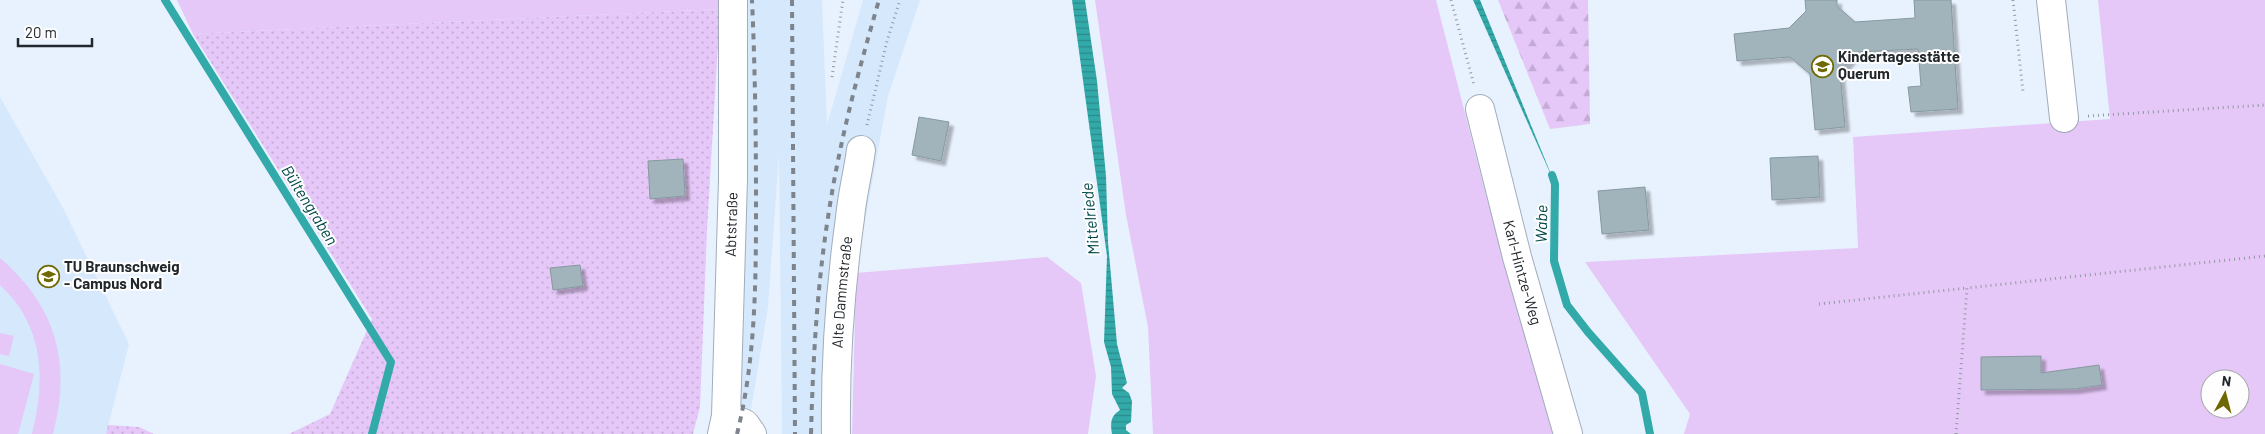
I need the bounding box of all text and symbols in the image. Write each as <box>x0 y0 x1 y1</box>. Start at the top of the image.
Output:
scale bar <box>18 15 91 47</box>
text: 20 m <box>25 23 57 41</box>
place label: Kindertagesstätte Querum <box>1838 47 1960 82</box>
school or university icon: Kindertagesstätte Querum <box>1810 54 1834 78</box>
water label: Bültengraben <box>278 161 343 248</box>
water label: Mittelriede <box>1076 182 1103 256</box>
street label: Abtstraße <box>721 192 741 257</box>
water label: Wabe <box>1531 205 1550 243</box>
street label: Karl-Hintze-Weg <box>1500 218 1546 327</box>
street label: Alte Dammstraße <box>828 235 856 349</box>
place label: TU Braunschweig - Campus Nord <box>64 257 180 292</box>
school or university icon: TU Braunschweig - Campus Nord <box>36 264 60 288</box>
north arrow <box>2200 369 2250 419</box>
text: N <box>2221 372 2232 390</box>

